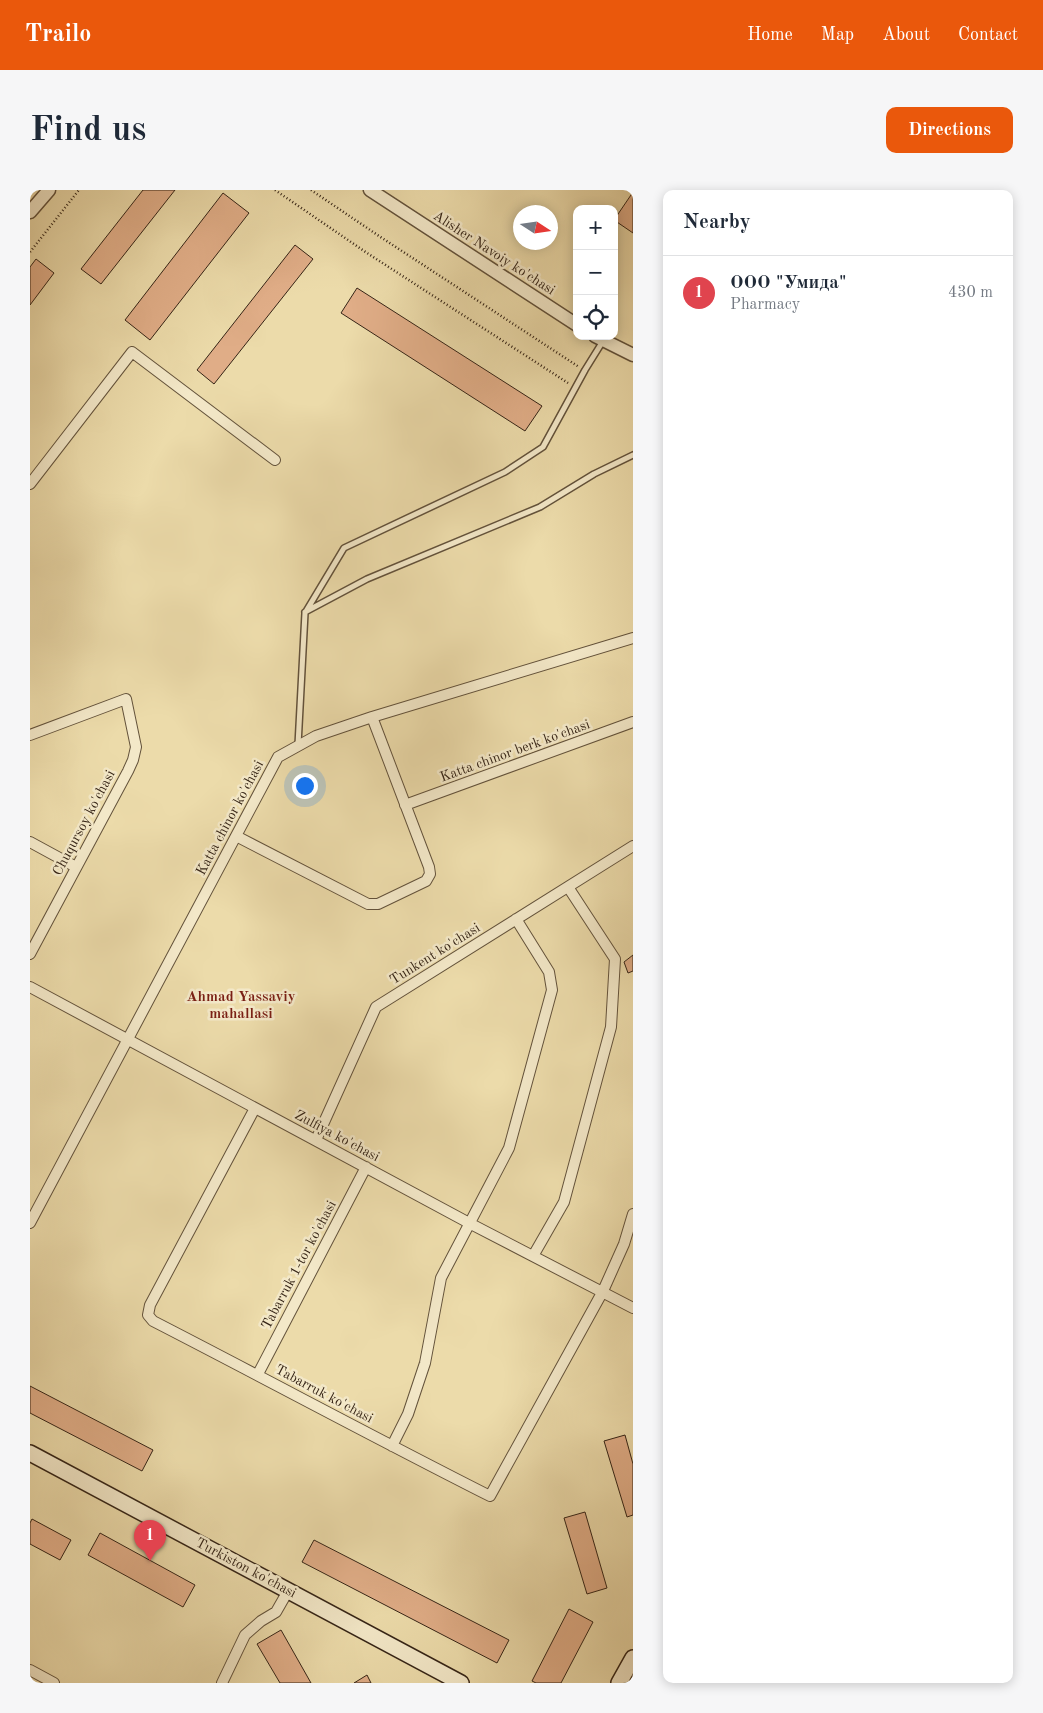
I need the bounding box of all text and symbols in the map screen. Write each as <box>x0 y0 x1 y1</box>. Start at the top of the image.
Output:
text: Trailo <box>25 23 91 47</box>
text: Home <box>747 26 793 44</box>
text: Map <box>821 26 854 44</box>
text: About <box>882 26 930 44</box>
text: Contact <box>958 26 1018 44</box>
button: Directions <box>886 107 1013 153</box>
text: Find us <box>30 113 146 148</box>
north arrow <box>513 205 558 250</box>
map controls <box>573 205 618 340</box>
button: + <box>573 205 618 250</box>
street label: Alisher Navoiy ko'chasi <box>431 208 558 298</box>
text: Nearby <box>683 212 751 233</box>
button: − <box>573 250 618 295</box>
text: ООО "Умида" <box>730 274 846 293</box>
text: 1 <box>694 285 704 301</box>
text: 430 m <box>948 285 993 301</box>
button: locate <box>573 295 618 340</box>
text: Pharmacy <box>730 297 800 313</box>
street label: Katta chinor berk ko'chasi <box>438 717 592 785</box>
street label: Katta chinor ko'chasi <box>194 758 266 878</box>
street label: Chuqursoy ko'chasi <box>50 768 118 878</box>
your location <box>292 773 318 799</box>
street label: Tunkent ko'chasi <box>388 921 483 987</box>
district label: Ahmad Yassaviy mahallasi <box>186 990 296 1022</box>
street label: Zulfiya ko'chasi <box>292 1108 382 1164</box>
street label: Tabarruk 1-tor ko'chasi <box>259 1198 339 1332</box>
street label: Tabarruk ko'chasi <box>273 1362 375 1426</box>
pin: 1 <box>134 1520 166 1561</box>
street label: Turkiston ko'chasi <box>193 1536 299 1601</box>

